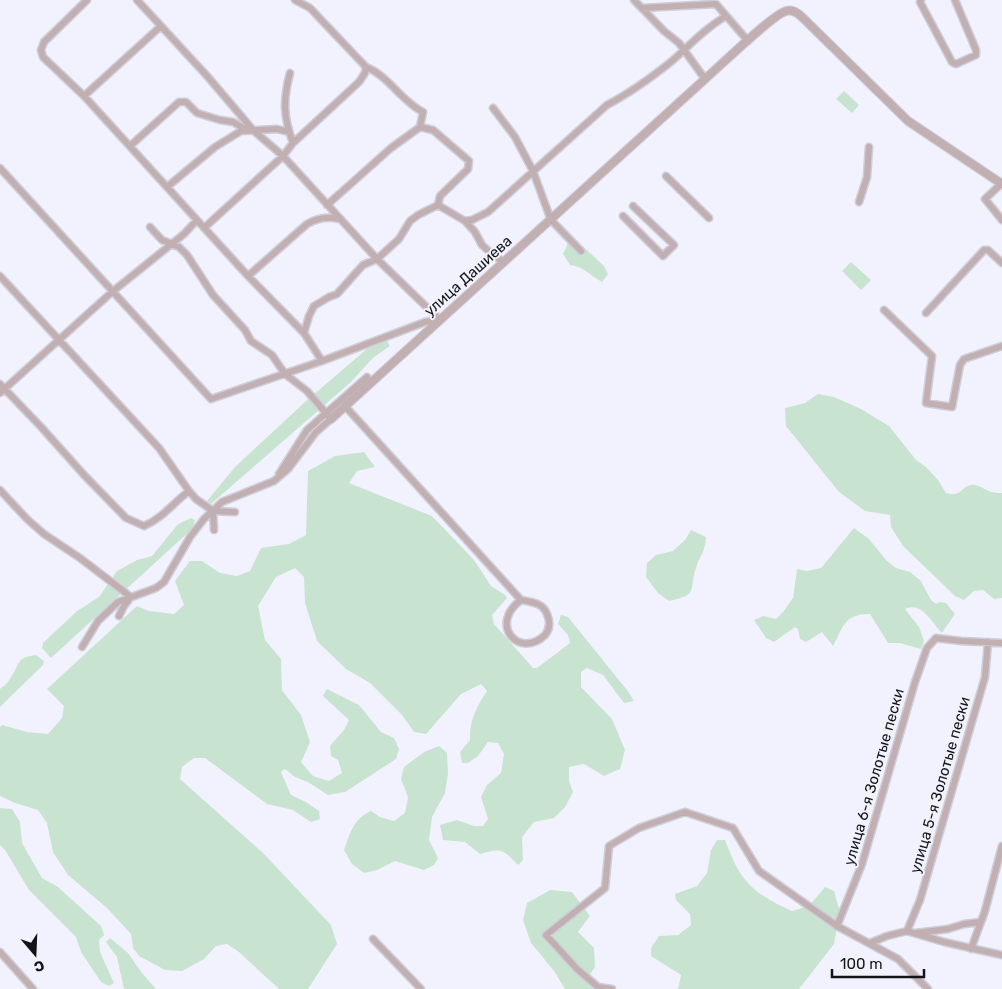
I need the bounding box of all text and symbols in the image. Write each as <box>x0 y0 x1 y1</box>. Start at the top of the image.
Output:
street label: улица Дашиева <box>420 232 516 320</box>
street label: улица 6-я Золотые пески <box>840 686 908 868</box>
street label: улица 5-я Золотые пески <box>906 695 974 875</box>
north arrow <box>10 929 60 979</box>
scale bar <box>832 946 924 978</box>
text: 100 m <box>840 955 882 973</box>
text: С <box>31 956 46 976</box>

